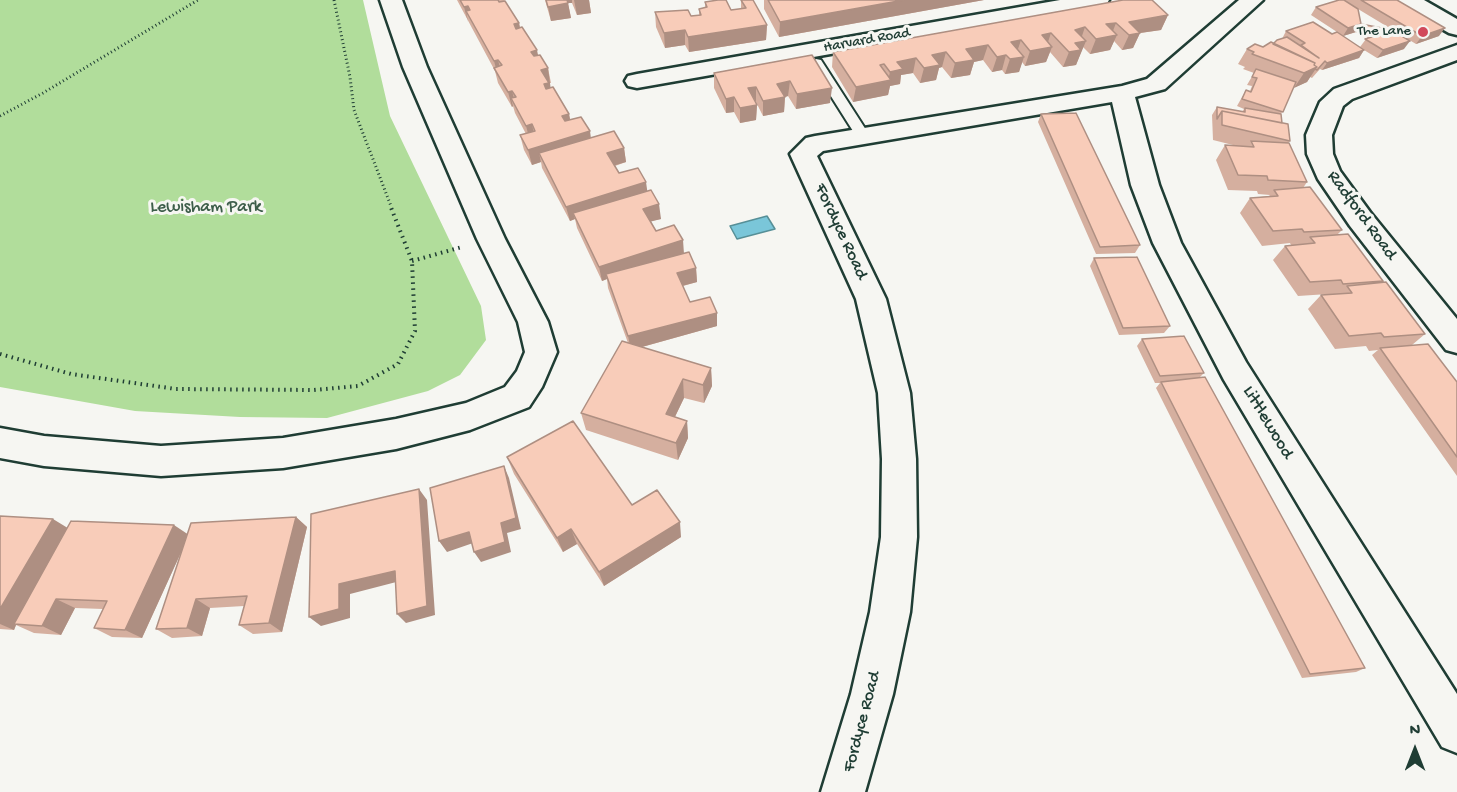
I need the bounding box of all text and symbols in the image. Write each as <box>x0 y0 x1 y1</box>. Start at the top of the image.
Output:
place label: The Lane <box>1357 23 1411 41</box>
street label: Harvard Road <box>822 25 912 57</box>
marker: The Lane <box>1416 25 1430 39</box>
street label: Radford Road <box>1321 167 1401 265</box>
street label: Fordyce Road <box>808 181 872 283</box>
park label: Lewisham Park <box>150 197 262 219</box>
street label: Littlewood <box>1237 382 1297 464</box>
street label: Fordyce Road <box>839 669 887 775</box>
north arrow <box>1385 720 1445 780</box>
text: N <box>1410 722 1420 741</box>

